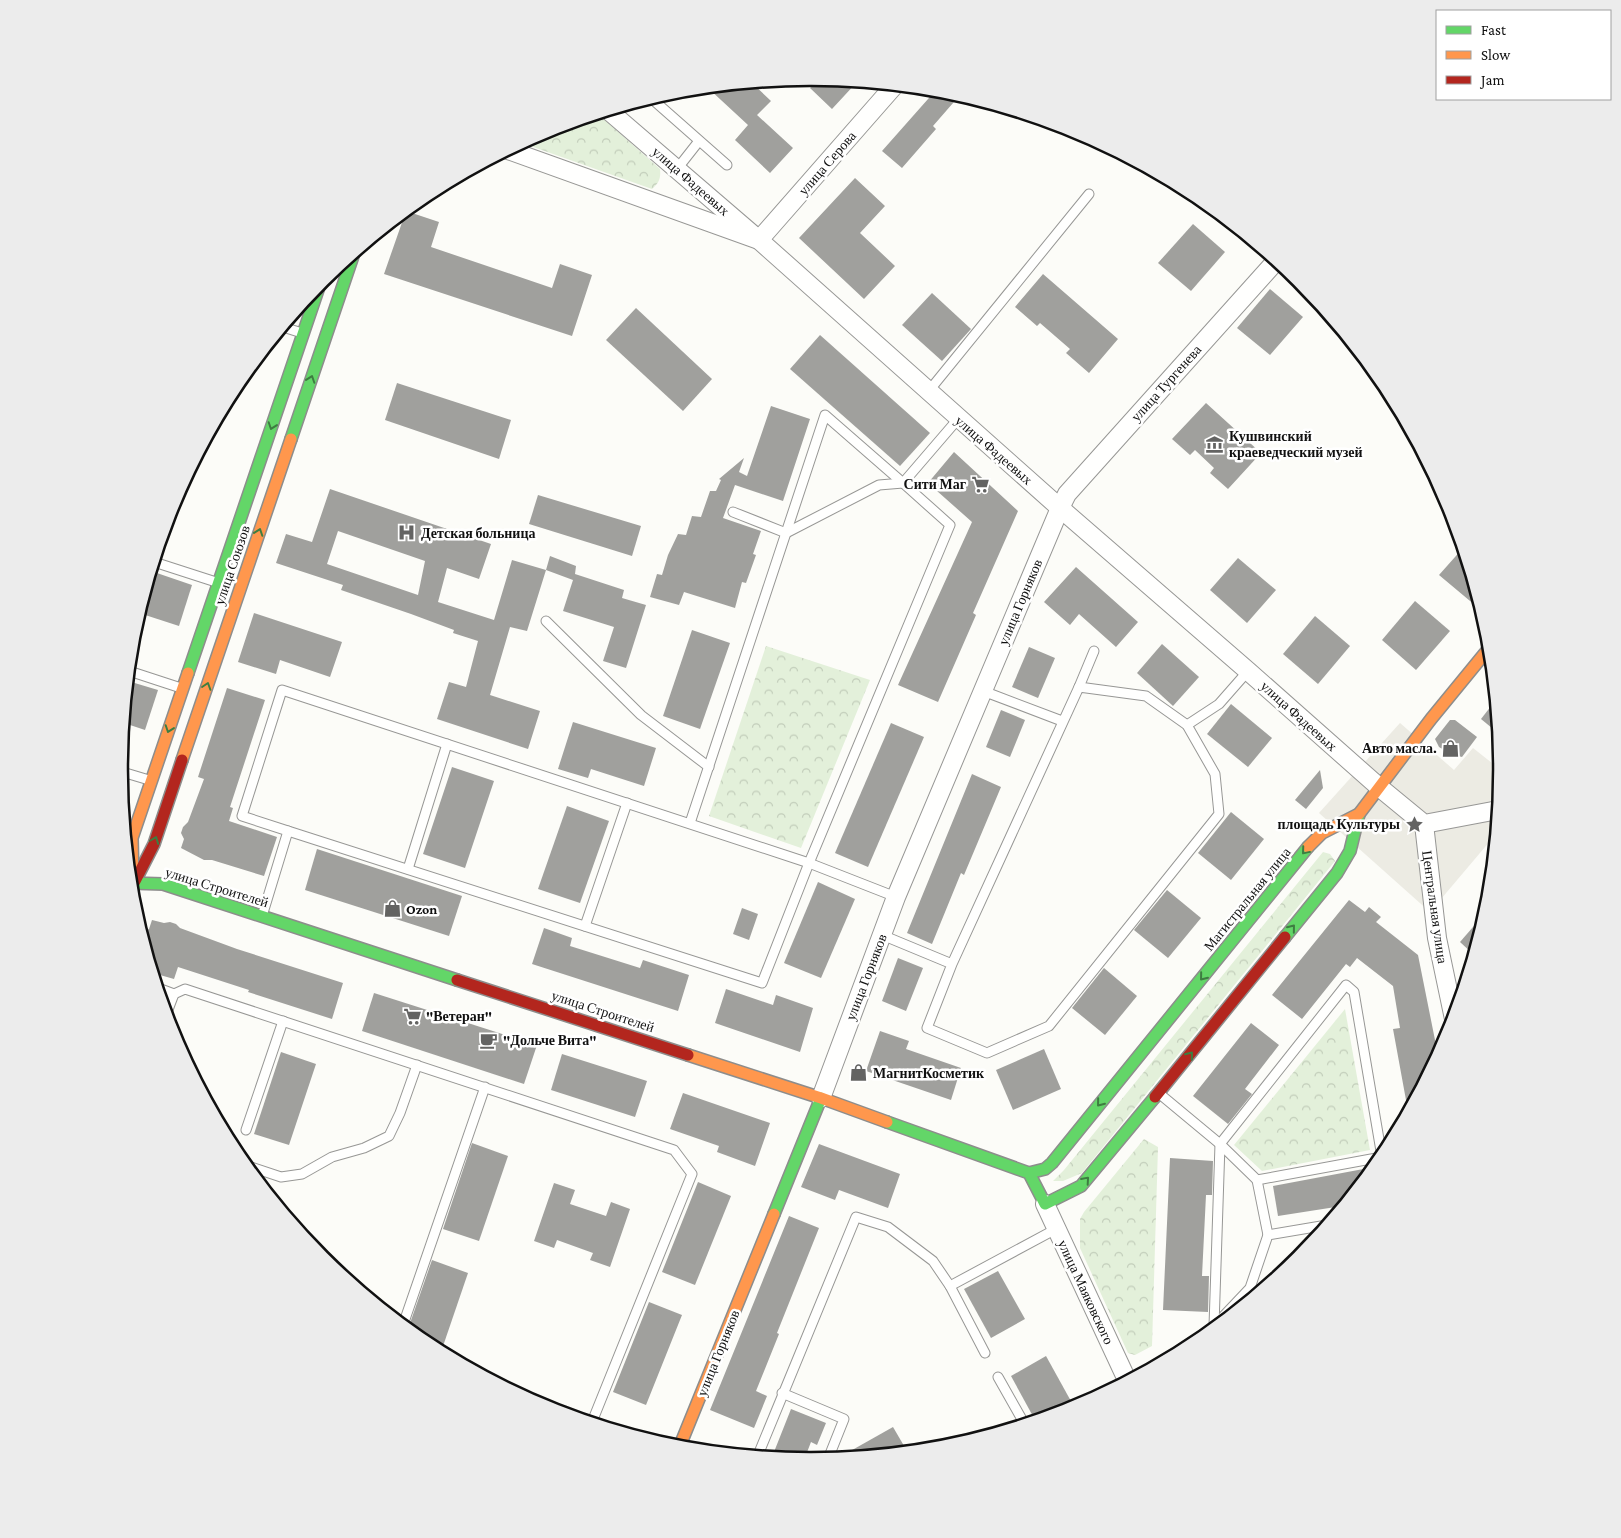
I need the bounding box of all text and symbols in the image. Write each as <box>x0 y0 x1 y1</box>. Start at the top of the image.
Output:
legend <box>1436 10 1611 100</box>
text: Fast <box>1481 22 1507 38</box>
text: Slow <box>1481 47 1511 63</box>
text: Jam <box>1479 72 1504 89</box>
street label: улица Серова <box>795 127 860 198</box>
street label: улица Фадеевых <box>649 143 733 219</box>
street label: улица Тургенева <box>1128 341 1205 424</box>
one-way arrow <box>305 375 315 383</box>
street label: улица Фадеевых <box>952 412 1036 488</box>
one-way arrow <box>268 422 278 430</box>
place label: Кушвинский краеведческий музей <box>1229 428 1363 460</box>
museum icon: Кушвинский краеведческий музей <box>1205 434 1225 454</box>
supermarket icon: Сити Маг <box>970 474 990 494</box>
place label: Сити Маг <box>904 476 966 492</box>
street label: улица Союзов <box>211 523 253 607</box>
hospital icon: Детская больница <box>397 523 417 543</box>
place label: Детская больница <box>421 525 536 541</box>
one-way arrow <box>253 529 263 537</box>
street label: улица Горняков <box>995 556 1045 647</box>
street label: улица Фадеевых <box>1258 678 1340 754</box>
one-way arrow <box>201 683 211 691</box>
one-way arrow <box>165 725 175 733</box>
shop icon: Авто масла. <box>1441 738 1461 758</box>
place label: Авто масла. <box>1362 740 1437 756</box>
place icon: площадь Культуры <box>1404 814 1424 834</box>
place label: площадь Культуры <box>1277 816 1400 832</box>
one-way arrow <box>149 837 159 845</box>
street label: Магистральная улица <box>1200 843 1294 954</box>
one-way arrow <box>1302 846 1311 855</box>
street label: Центральная улица <box>1419 849 1451 965</box>
street label: улица Строителей <box>163 864 271 910</box>
shop icon: Ozon <box>382 899 402 919</box>
place label: Ozon <box>406 901 437 917</box>
one-way arrow <box>1287 925 1295 934</box>
street label: улица Горняков <box>842 931 890 1023</box>
one-way arrow <box>1199 972 1208 981</box>
street label: улица Строителей <box>550 987 657 1035</box>
supermarket icon: "Ветеран" <box>402 1006 422 1026</box>
place label: "Ветеран" <box>426 1008 492 1024</box>
cafe icon: "Дольче Вита" <box>479 1030 499 1050</box>
place label: "Дольче Вита" <box>503 1032 596 1048</box>
one-way arrow <box>1185 1052 1193 1061</box>
shop icon: МагнитКосметик <box>849 1063 869 1083</box>
place label: МагнитКосметик <box>873 1065 985 1081</box>
one-way arrow <box>1097 1098 1106 1107</box>
one-way arrow <box>1081 1176 1090 1185</box>
street label: улица Маяковского <box>1055 1237 1117 1347</box>
street label: улица Горняков <box>693 1307 743 1399</box>

